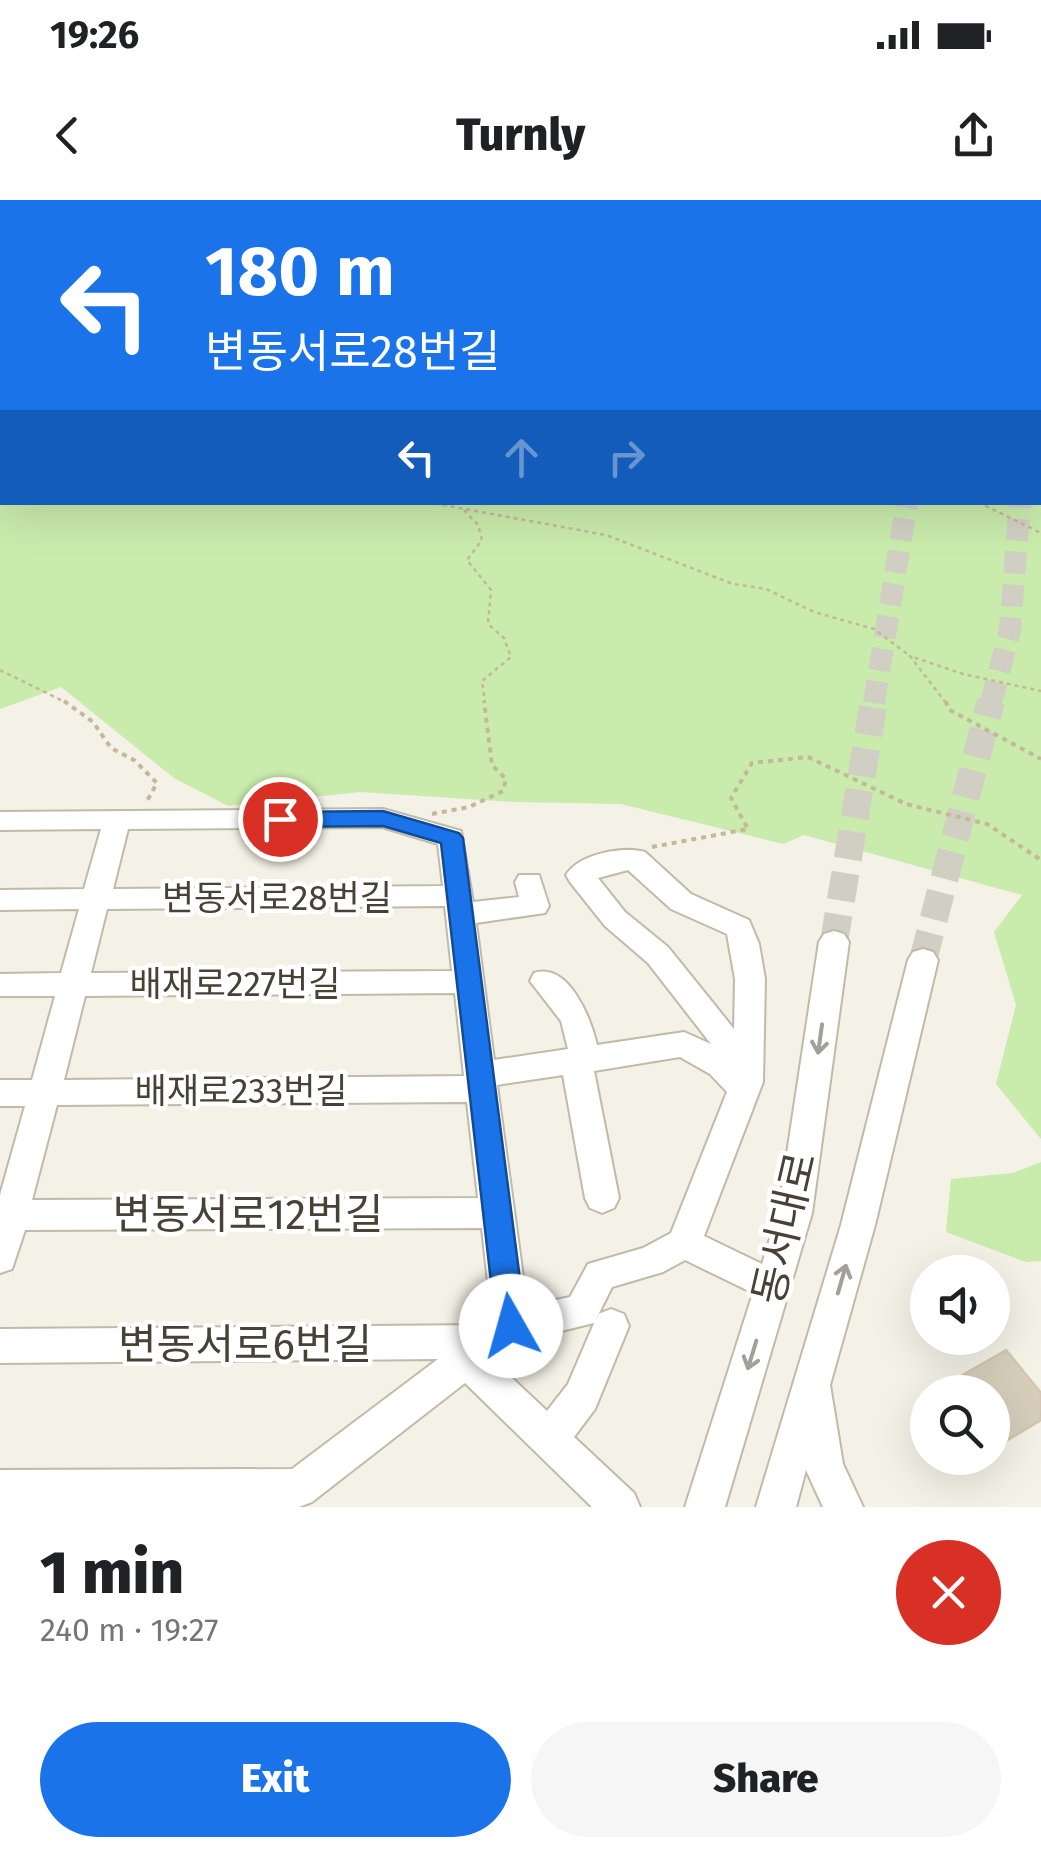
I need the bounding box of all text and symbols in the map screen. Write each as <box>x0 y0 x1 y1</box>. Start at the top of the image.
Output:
text: 19:26 <box>50 12 139 58</box>
icon: back <box>40 108 95 163</box>
text: Turnly <box>456 108 585 162</box>
icon: share <box>946 108 1001 163</box>
text: 180 m <box>205 230 395 314</box>
icon: left <box>40 240 170 370</box>
text: 변동서로28번길 <box>205 325 500 379</box>
icon: left <box>389 430 444 485</box>
icon: ahead <box>494 430 549 485</box>
icon: right <box>599 430 654 485</box>
pin <box>238 777 323 862</box>
icon: arrive <box>253 792 308 847</box>
street label: 변동서로28번길 <box>162 877 392 919</box>
street label: 배재로227번길 <box>130 963 340 1005</box>
one-way arrow <box>811 1022 829 1054</box>
street label: 배재로233번길 <box>134 1070 348 1112</box>
street label: 동서대로 <box>743 1147 827 1309</box>
street label: 변동서로12번길 <box>113 1190 383 1240</box>
map controls <box>910 1255 1010 1475</box>
button: sound <box>910 1255 1010 1355</box>
one-way arrow <box>834 1264 852 1295</box>
position arrow <box>459 1274 563 1378</box>
street label: 변동서로6번길 <box>118 1320 372 1370</box>
one-way arrow <box>742 1339 760 1371</box>
button: search <box>910 1375 1010 1475</box>
text: 1 min <box>40 1537 184 1609</box>
button: close <box>896 1540 1001 1645</box>
text: 240 m · 19:27 <box>40 1611 218 1649</box>
button: Exit <box>40 1722 511 1837</box>
button: Share <box>531 1722 1001 1837</box>

